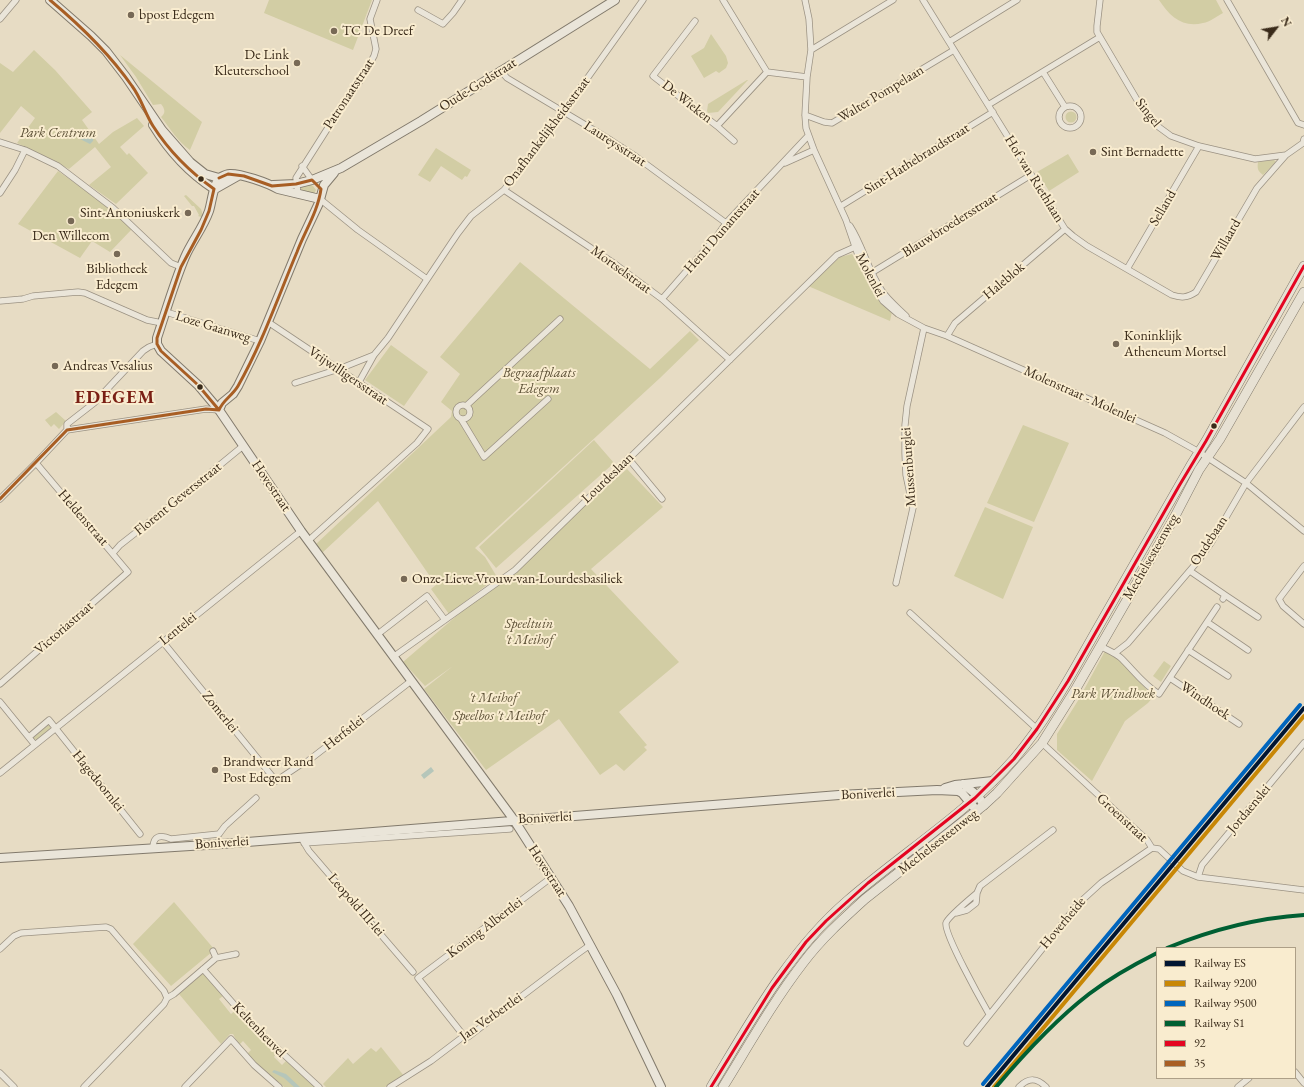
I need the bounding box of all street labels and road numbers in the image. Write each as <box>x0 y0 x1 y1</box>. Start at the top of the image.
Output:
street label: Oude-Godstraat <box>436 55 520 115</box>
street label: Patronaatstraat <box>320 56 378 132</box>
street label: Walter Pompelaan <box>835 62 927 126</box>
street label: Onafhankelijkheidsstraat <box>500 74 594 190</box>
street label: De Wieken <box>658 77 716 127</box>
street label: Singel <box>1131 95 1165 131</box>
street label: Laureysstraat <box>581 118 649 170</box>
street label: Sint-Hathebrandstraat <box>861 120 973 198</box>
street label: Hof van Riethlaan <box>1000 132 1068 226</box>
street label: Henri Dunantstraat <box>681 185 763 277</box>
street label: Selland <box>1146 187 1180 229</box>
street label: Blauwbroedersstraat <box>899 189 1001 261</box>
street label: Willaard <box>1207 216 1245 264</box>
street label: Mortselstraat <box>587 242 655 298</box>
street label: Molenlei <box>851 250 889 300</box>
street label: Haleblok <box>980 259 1028 303</box>
street label: Loze Gaanweg <box>173 308 253 346</box>
street label: Vrijwilligersstraat <box>305 343 391 409</box>
street label: Molenstraat - Molenlei <box>1021 363 1139 427</box>
street label: Mussenburglei <box>898 427 920 507</box>
street label: Lourdeslaan <box>578 449 638 507</box>
street label: Hovestraat <box>248 457 294 515</box>
street label: Florent Geversstraat <box>131 459 225 539</box>
street label: Heldenstraat <box>54 486 112 550</box>
street label: Mechelsesteenweg <box>1120 511 1182 603</box>
street label: Oudebaan <box>1187 513 1231 569</box>
street label: Victoriastraat <box>31 598 97 658</box>
street label: Lentelei <box>156 609 200 649</box>
street label: Windhoek <box>1177 678 1233 724</box>
street label: Zomerlei <box>198 688 242 736</box>
street label: Herfstlei <box>320 712 368 754</box>
street label: Hagedoornlei <box>68 747 128 815</box>
street label: Jordaenslei <box>1224 781 1274 837</box>
street label: Boniverlei <box>841 784 895 804</box>
street label: Groenstraat <box>1093 790 1151 846</box>
street label: Mechelsesteenweg <box>895 806 981 878</box>
street label: Boniverlei <box>518 808 572 828</box>
street label: Boniverlei <box>194 833 250 853</box>
street label: Hovestraat <box>524 842 570 900</box>
street label: Leopold III-lei <box>324 870 388 940</box>
street label: Koning Albertlei <box>444 894 526 962</box>
street label: Hoverheide <box>1036 894 1090 952</box>
street label: Jan Verbertlei <box>456 989 526 1045</box>
street label: Keltenheuvel <box>229 999 289 1061</box>

